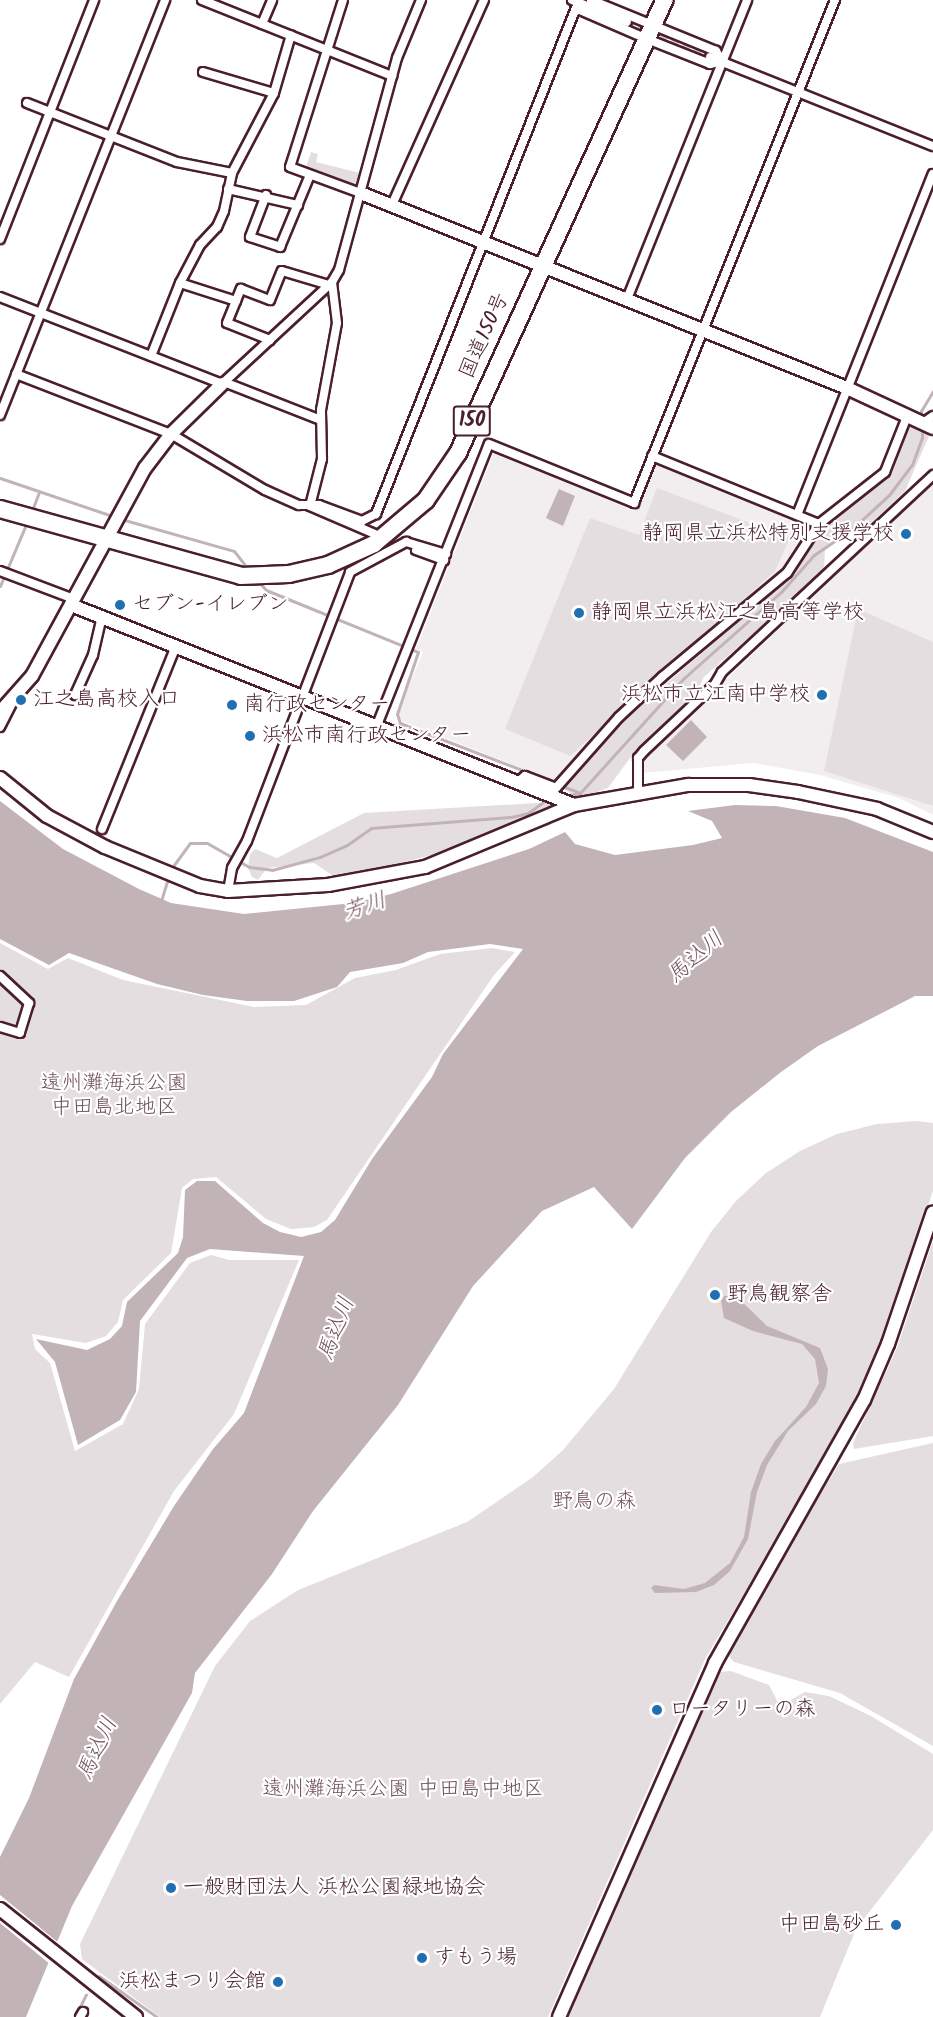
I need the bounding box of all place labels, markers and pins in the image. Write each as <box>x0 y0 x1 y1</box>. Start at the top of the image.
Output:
place label: 静岡県立浜松特別支援学校 <box>642 521 894 547</box>
marker: 静岡県立浜松特別支援学校 <box>899 527 913 541</box>
place label: セブン-イレブン <box>132 592 289 618</box>
marker: セブン-イレブン <box>113 598 127 612</box>
place label: 静岡県立浜松江之島高等学校 <box>591 600 864 626</box>
marker: 静岡県立浜松江之島高等学校 <box>572 606 586 620</box>
place label: 浜松市立江南中学校 <box>621 682 810 708</box>
place label: 江之島高校入口 <box>33 687 180 713</box>
marker: 浜松市立江南中学校 <box>815 688 829 702</box>
place label: 南行政センター <box>244 692 391 718</box>
marker: 江之島高校入口 <box>14 693 28 707</box>
marker: 南行政センター <box>225 698 239 712</box>
place label: 浜松市南行政センター <box>262 723 472 749</box>
marker: 浜松市南行政センター <box>243 729 257 743</box>
place label: 野鳥観察舎 <box>727 1282 832 1308</box>
marker: 野鳥観察舎 <box>708 1288 722 1302</box>
place label: ロータリーの森 <box>669 1697 816 1723</box>
marker: ロータリーの森 <box>650 1703 664 1717</box>
place label: 一般財団法人 浜松公園緑地協会 <box>183 1875 485 1901</box>
marker: 一般財団法人 浜松公園緑地協会 <box>164 1881 178 1895</box>
place label: 中田島砂丘 <box>779 1912 884 1938</box>
marker: 中田島砂丘 <box>889 1918 903 1932</box>
place label: すもう場 <box>434 1945 518 1971</box>
marker: すもう場 <box>415 1951 429 1965</box>
place label: 浜松まつり会館 <box>119 1969 266 1995</box>
marker: 浜松まつり会館 <box>271 1975 285 1989</box>

